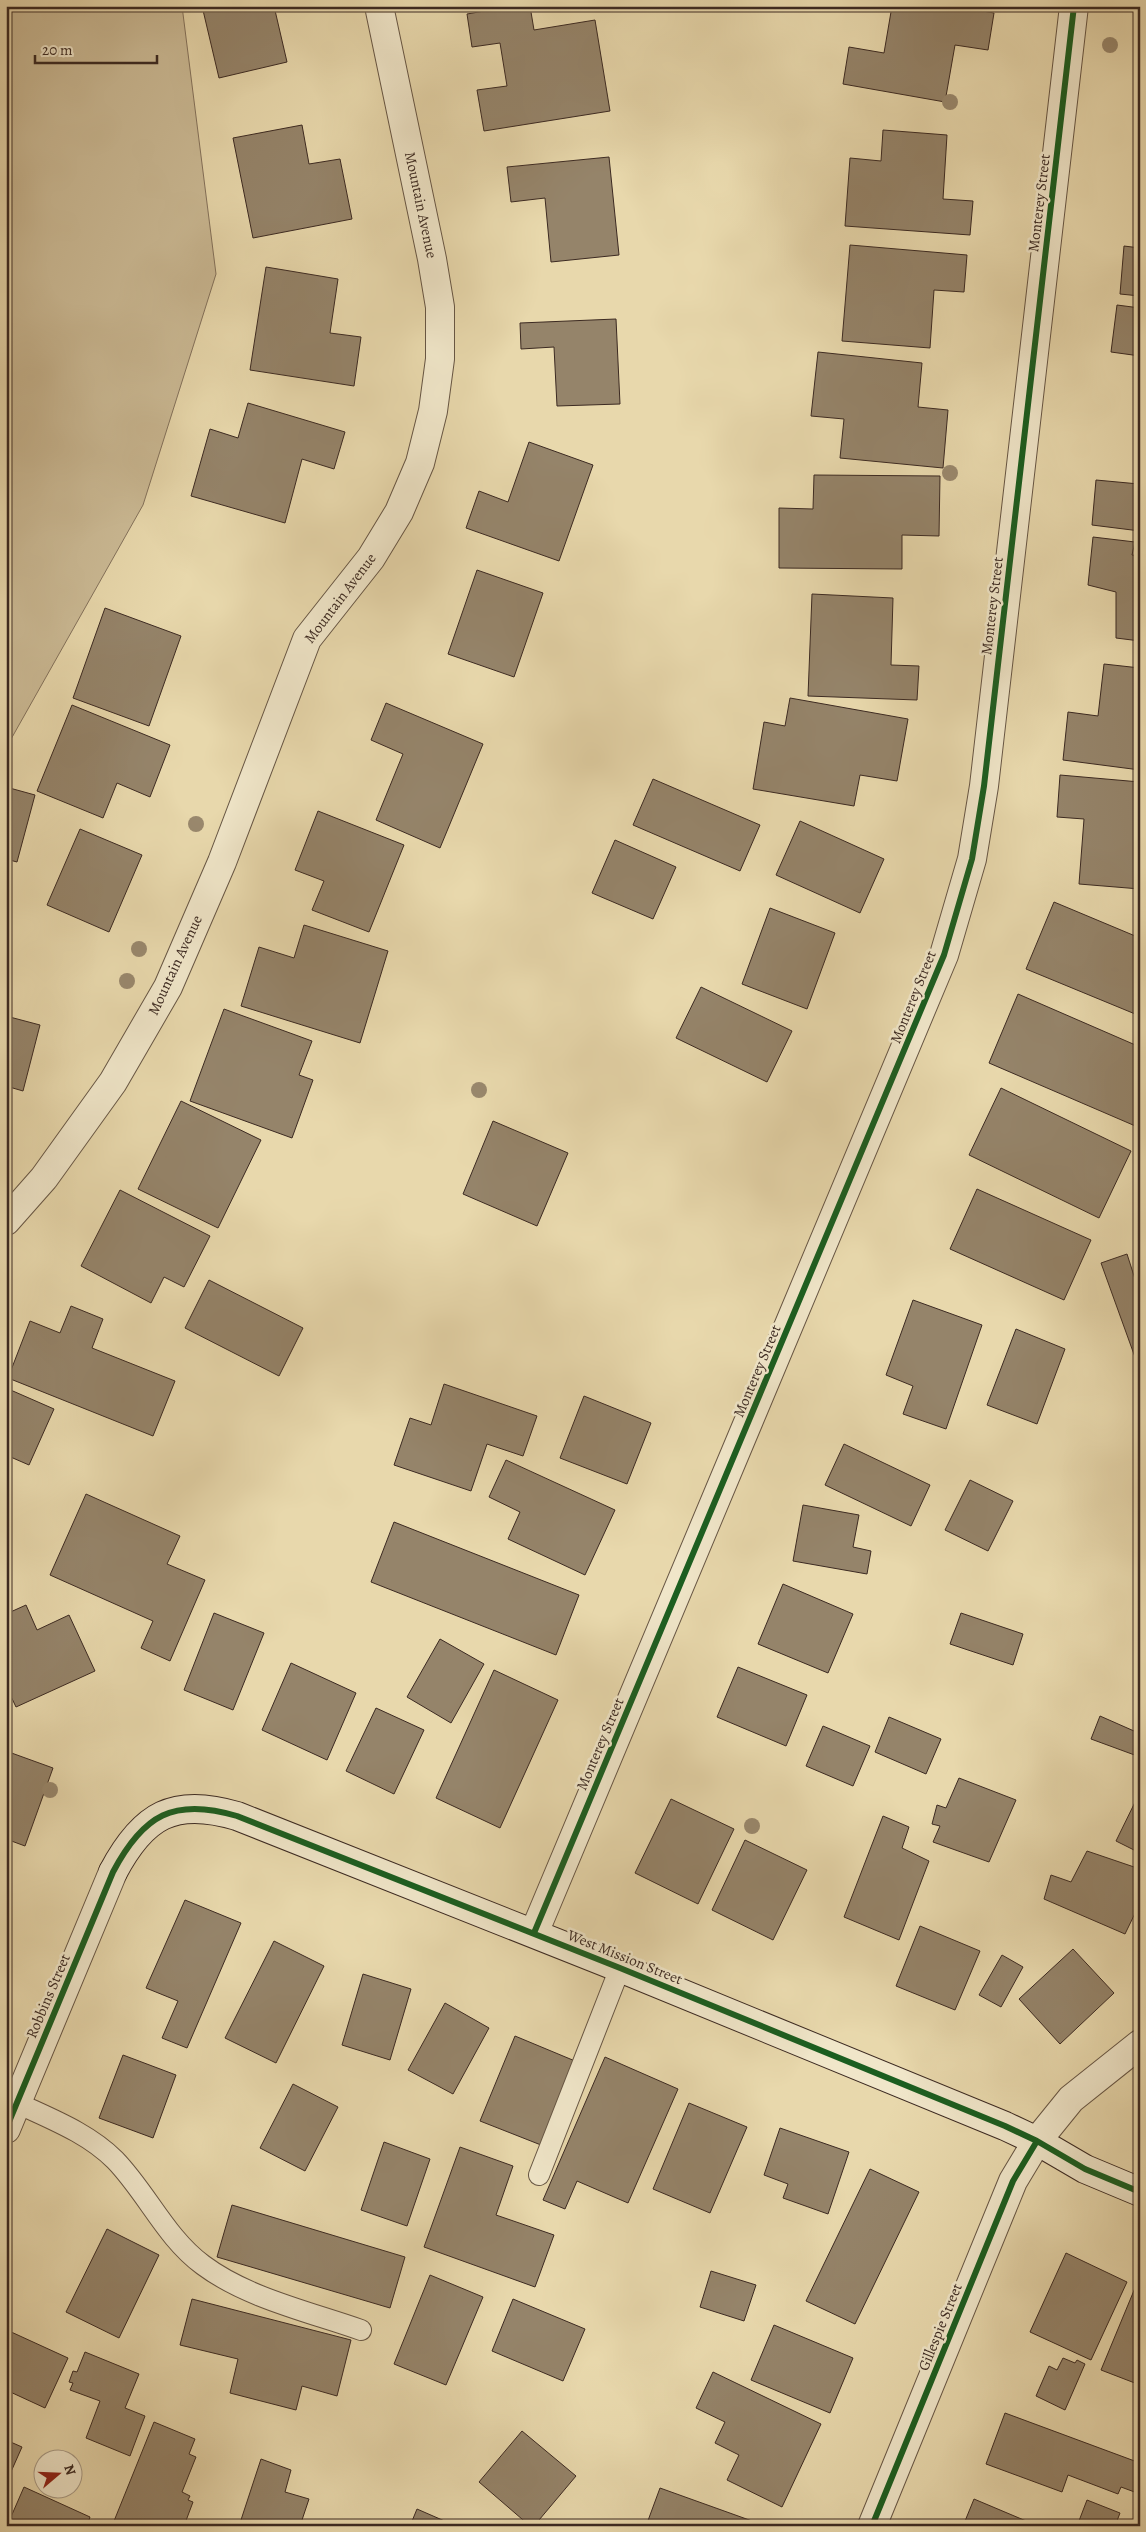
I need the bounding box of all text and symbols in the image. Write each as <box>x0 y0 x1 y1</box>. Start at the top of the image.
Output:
scale bar <box>35 32 158 64</box>
text: 20 m <box>42 40 73 60</box>
street label: Mountain Avenue <box>400 150 442 260</box>
street label: Monterey Street <box>1023 153 1055 253</box>
street label: Mountain Avenue <box>299 549 381 647</box>
street label: Monterey Street <box>976 556 1008 656</box>
street label: Mountain Avenue <box>143 911 207 1018</box>
street label: Monterey Street <box>885 947 941 1046</box>
street label: Monterey Street <box>729 1322 785 1420</box>
street label: Monterey Street <box>572 1695 628 1793</box>
street label: West Mission Street <box>564 1924 685 1989</box>
street label: Robbins Street <box>21 1951 75 2041</box>
street label: Gillespie Street <box>913 2280 967 2374</box>
north arrow <box>32 2450 82 2500</box>
text: N <box>59 2462 80 2478</box>

